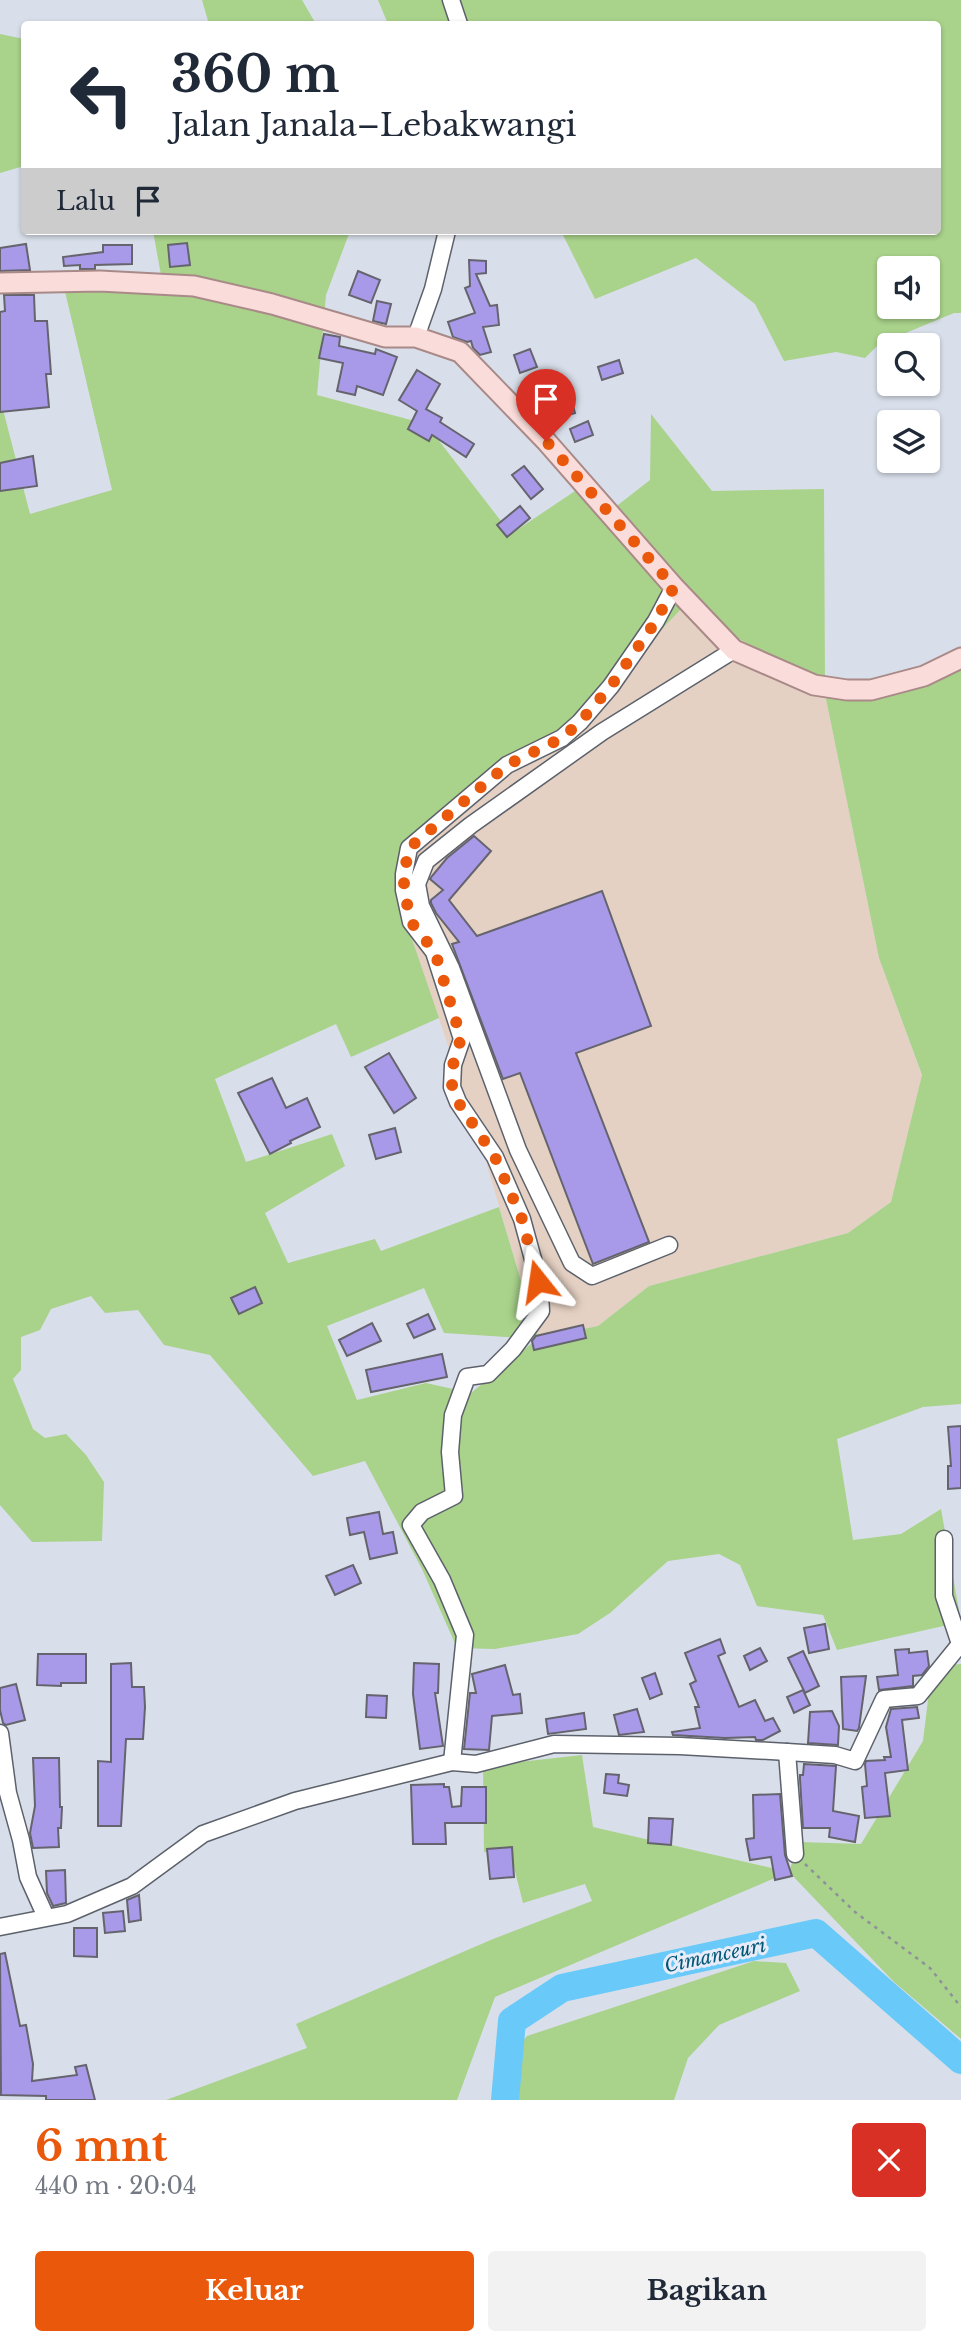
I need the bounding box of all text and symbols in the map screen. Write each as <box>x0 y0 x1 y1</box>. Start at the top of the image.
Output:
text: 360 m <box>171 44 339 105</box>
icon: left <box>56 49 147 140</box>
text: Jalan Janala–Lebakwangi <box>171 105 576 145</box>
icon: arrive <box>129 182 167 220</box>
text: Lalu <box>56 185 115 217</box>
map controls <box>877 256 940 473</box>
button: sound <box>877 256 940 319</box>
button: search <box>877 333 940 396</box>
pin <box>516 369 576 441</box>
icon: arrive <box>527 380 565 418</box>
button: layers <box>877 410 940 473</box>
position arrow <box>501 1244 575 1318</box>
water label: Cimanceuri <box>662 1933 768 1977</box>
text: 6 mnt <box>35 2120 168 2172</box>
button: close <box>852 2123 926 2197</box>
text: 440 m · 20:04 <box>35 2172 196 2200</box>
button: Keluar <box>35 2251 474 2331</box>
button: Bagikan <box>488 2251 926 2331</box>

